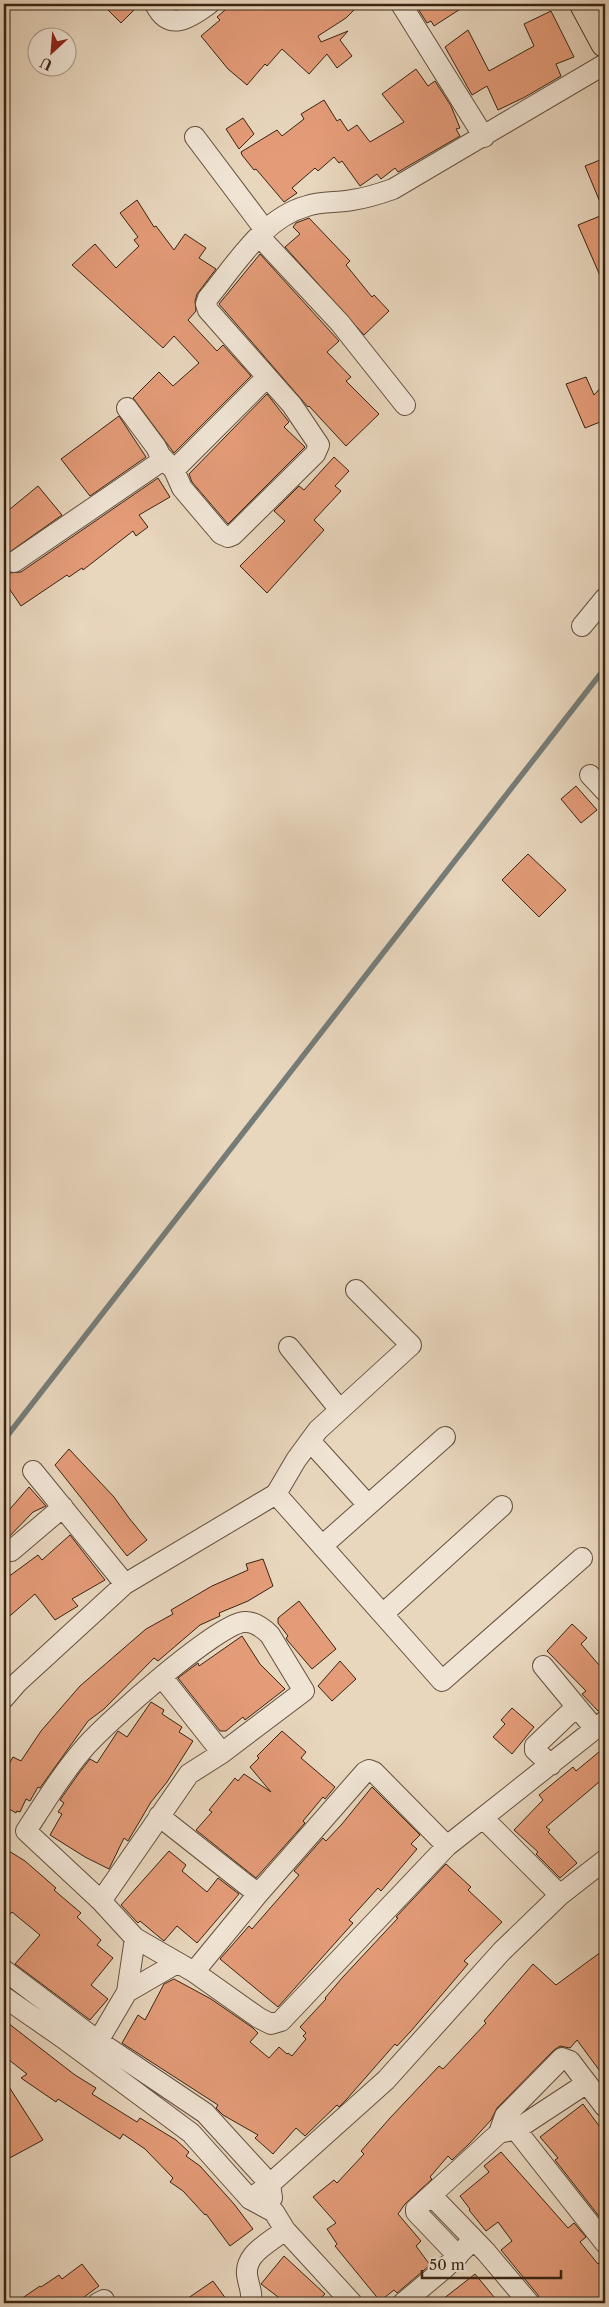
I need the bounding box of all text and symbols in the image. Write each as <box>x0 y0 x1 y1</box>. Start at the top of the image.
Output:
north arrow <box>28 28 78 78</box>
text: U <box>37 53 55 74</box>
scale bar <box>422 2247 560 2279</box>
text: 50 m <box>429 2255 465 2274</box>

